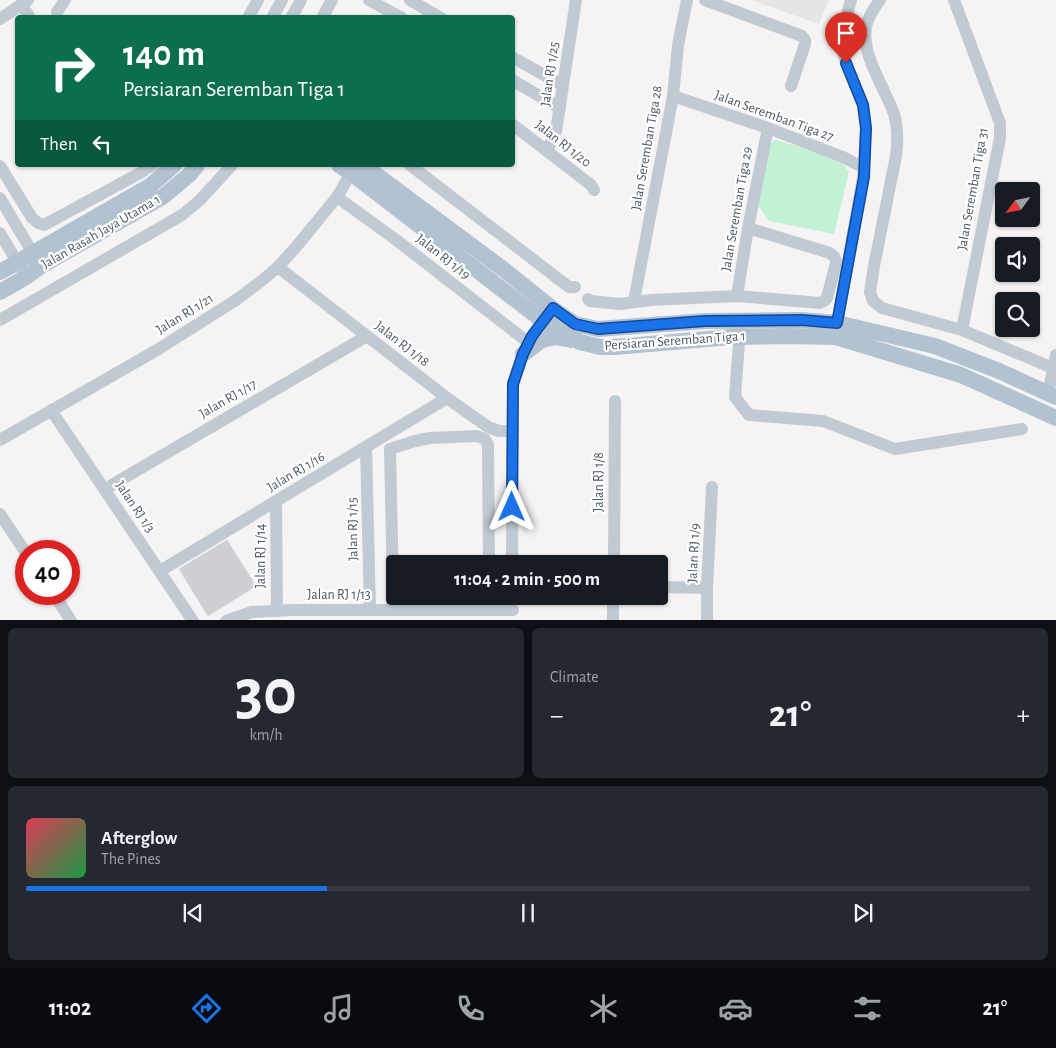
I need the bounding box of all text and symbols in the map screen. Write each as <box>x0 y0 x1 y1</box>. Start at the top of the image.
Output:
pin <box>825 12 867 63</box>
icon: arrive <box>832 19 860 47</box>
icon: right <box>40 35 105 100</box>
text: 140 m <box>123 37 205 72</box>
street label: Jalan RJ 1/25 <box>539 41 561 107</box>
text: Persiaran Seremban Tiga 1 <box>123 78 345 100</box>
street label: Jalan Seremban Tiga 28 <box>629 84 665 212</box>
street label: Jalan Seremban Tiga 27 <box>713 88 836 144</box>
street label: Jalan RJ 1/20 <box>532 118 594 170</box>
street label: Jalan Seremban Tiga 31 <box>955 127 991 251</box>
icon: left <box>88 130 116 158</box>
text: Then <box>40 135 78 154</box>
street label: Jalan Seremban Tiga 29 <box>719 146 755 272</box>
north arrow <box>995 182 1040 228</box>
map controls <box>995 182 1040 337</box>
street label: Jalan Rasah Jaya Utama 1 <box>39 192 163 272</box>
street label: Jalan RJ 1/19 <box>413 232 473 282</box>
button: sound <box>995 237 1040 282</box>
street label: Jalan RJ 1/21 <box>154 291 216 337</box>
button: search <box>995 292 1040 337</box>
street label: Jalan RJ 1/18 <box>372 319 432 369</box>
street label: Persiaran Seremban Tiga 1 <box>604 329 746 353</box>
street label: Jalan RJ 1/17 <box>197 377 259 421</box>
street label: Jalan RJ 1/16 <box>265 449 327 495</box>
street label: Jalan RJ 1/8 <box>592 452 606 512</box>
street label: Jalan RJ 1/3 <box>113 479 157 536</box>
position arrow <box>485 480 537 532</box>
street label: Jalan RJ 1/15 <box>345 497 361 561</box>
street label: Jalan RJ 1/14 <box>254 523 268 588</box>
street label: Jalan RJ 1/9 <box>685 523 703 583</box>
speed limit sign: 40 <box>15 540 80 605</box>
text: 11:04 · 2 min · 500 m <box>454 570 600 589</box>
street label: Jalan RJ 1/13 <box>307 588 371 602</box>
text: 30 <box>235 661 297 726</box>
text: Climate <box>550 669 599 685</box>
text: 21° <box>769 696 811 734</box>
text: − <box>550 702 563 730</box>
text: + <box>1017 702 1030 730</box>
text: km/h <box>249 727 283 743</box>
text: Afterglow <box>101 829 177 848</box>
text: The Pines <box>101 851 161 867</box>
icon: previous <box>179 899 207 927</box>
icon: pause <box>514 899 542 927</box>
icon: next <box>849 899 877 927</box>
icon: directions <box>189 991 224 1026</box>
icon: music <box>321 991 356 1026</box>
icon: phone <box>453 991 488 1026</box>
icon: climate <box>586 991 621 1026</box>
icon: car <box>718 991 753 1026</box>
icon: filters <box>850 991 885 1026</box>
text: 11:02 <box>49 997 91 1019</box>
text: 21° <box>983 997 1007 1019</box>

